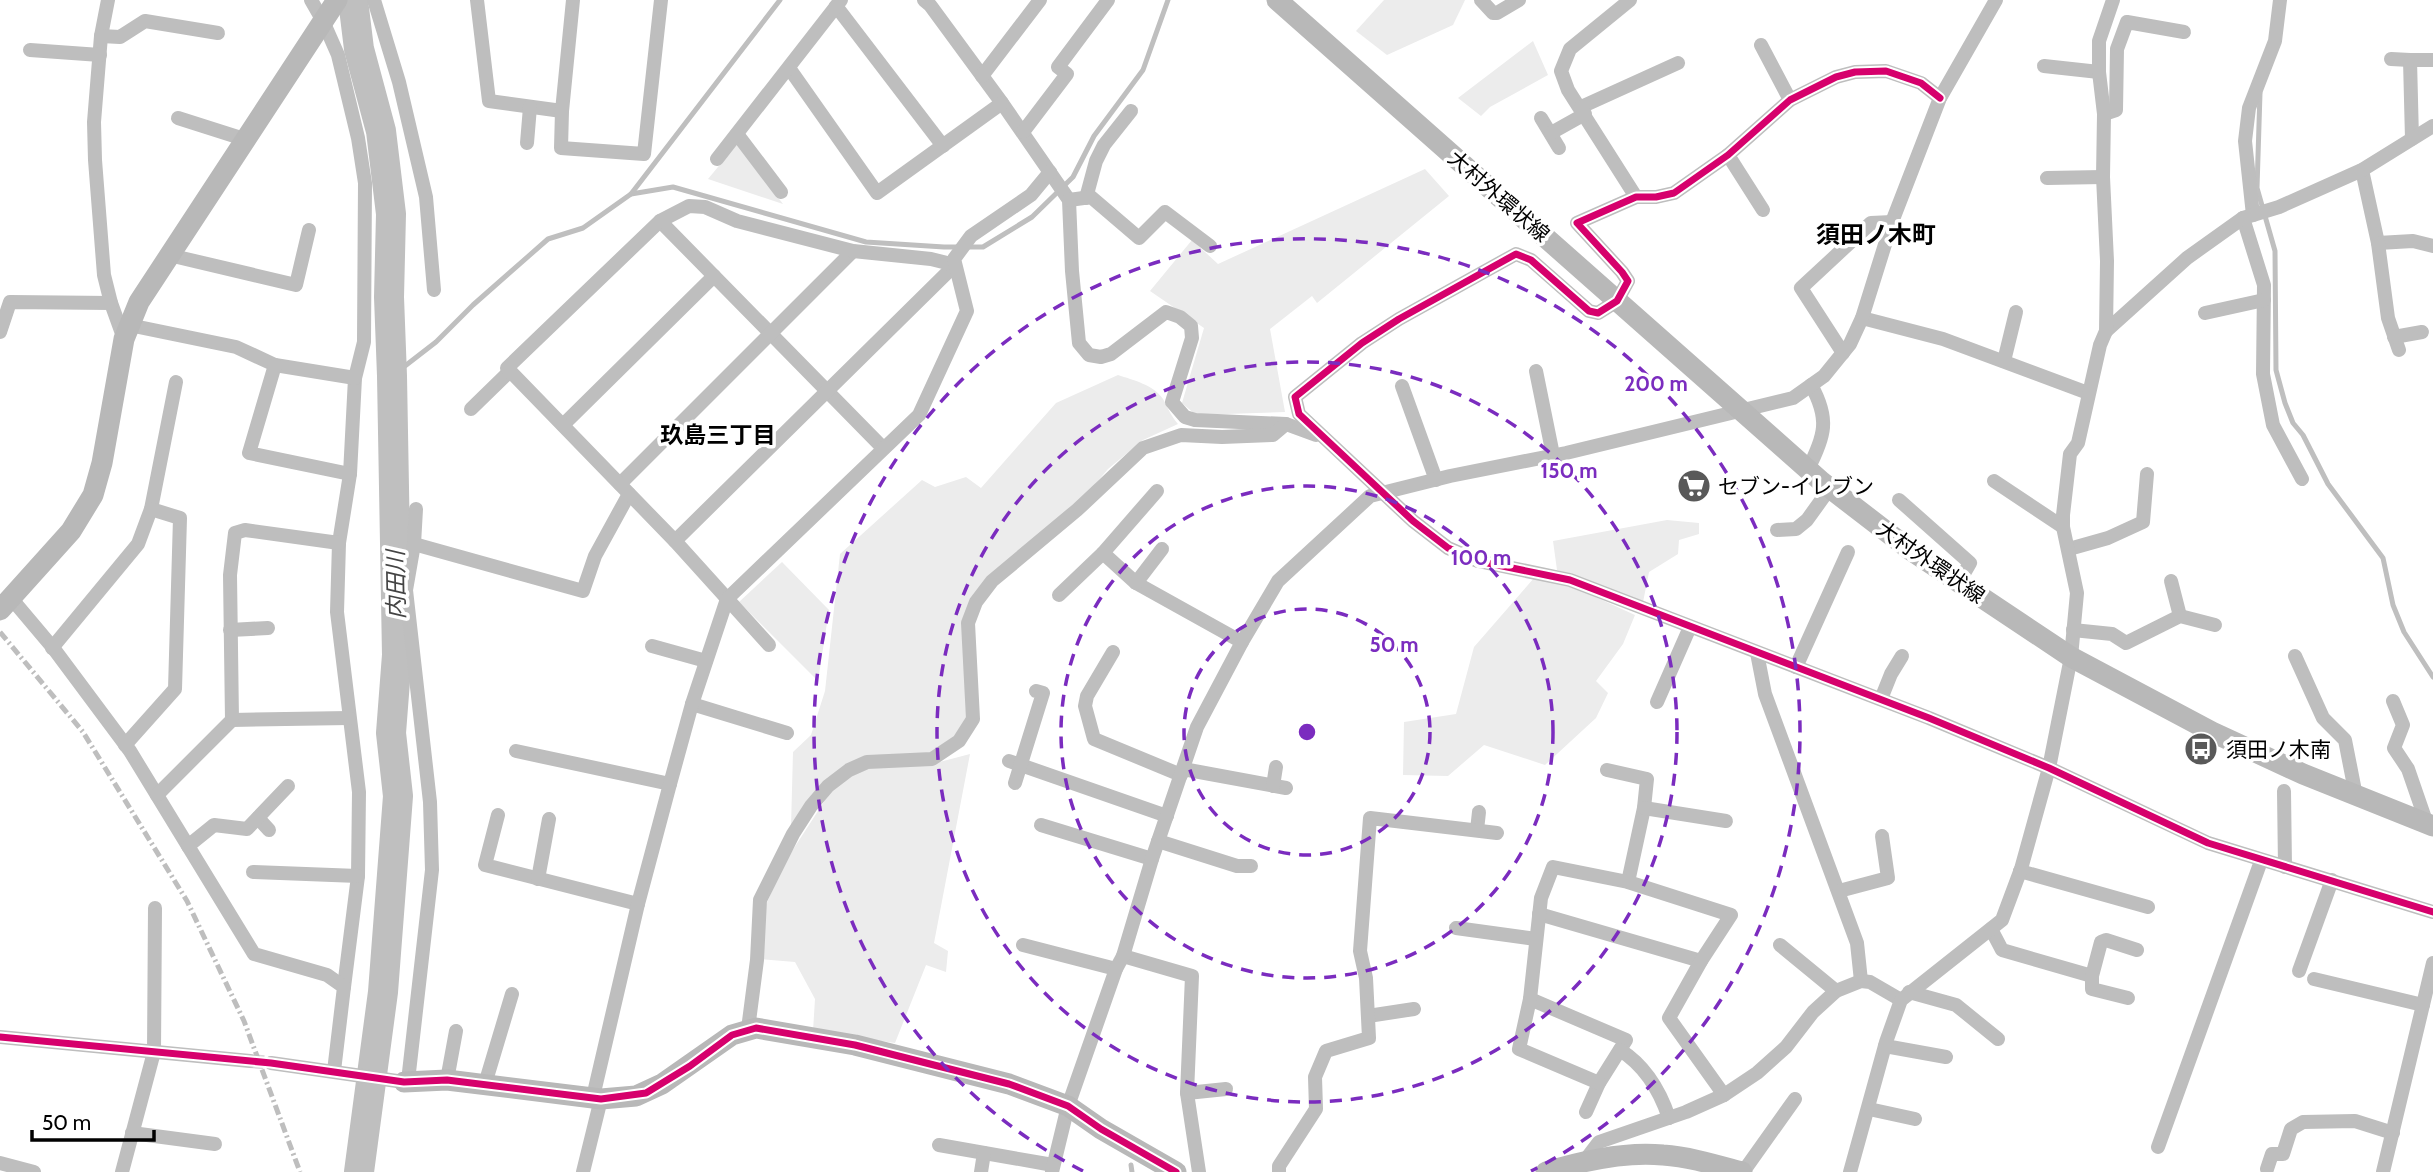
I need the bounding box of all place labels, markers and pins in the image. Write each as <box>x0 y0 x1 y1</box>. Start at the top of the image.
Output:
supermarket icon: セブン-イレブン <box>1675 467 1713 505</box>
place label: セブン-イレブン <box>1718 474 1874 499</box>
centre of rings <box>1295 720 1319 744</box>
bus stop icon: 須田ノ木南 <box>2182 730 2220 768</box>
place label: 須田ノ木南 <box>2226 737 2331 762</box>

